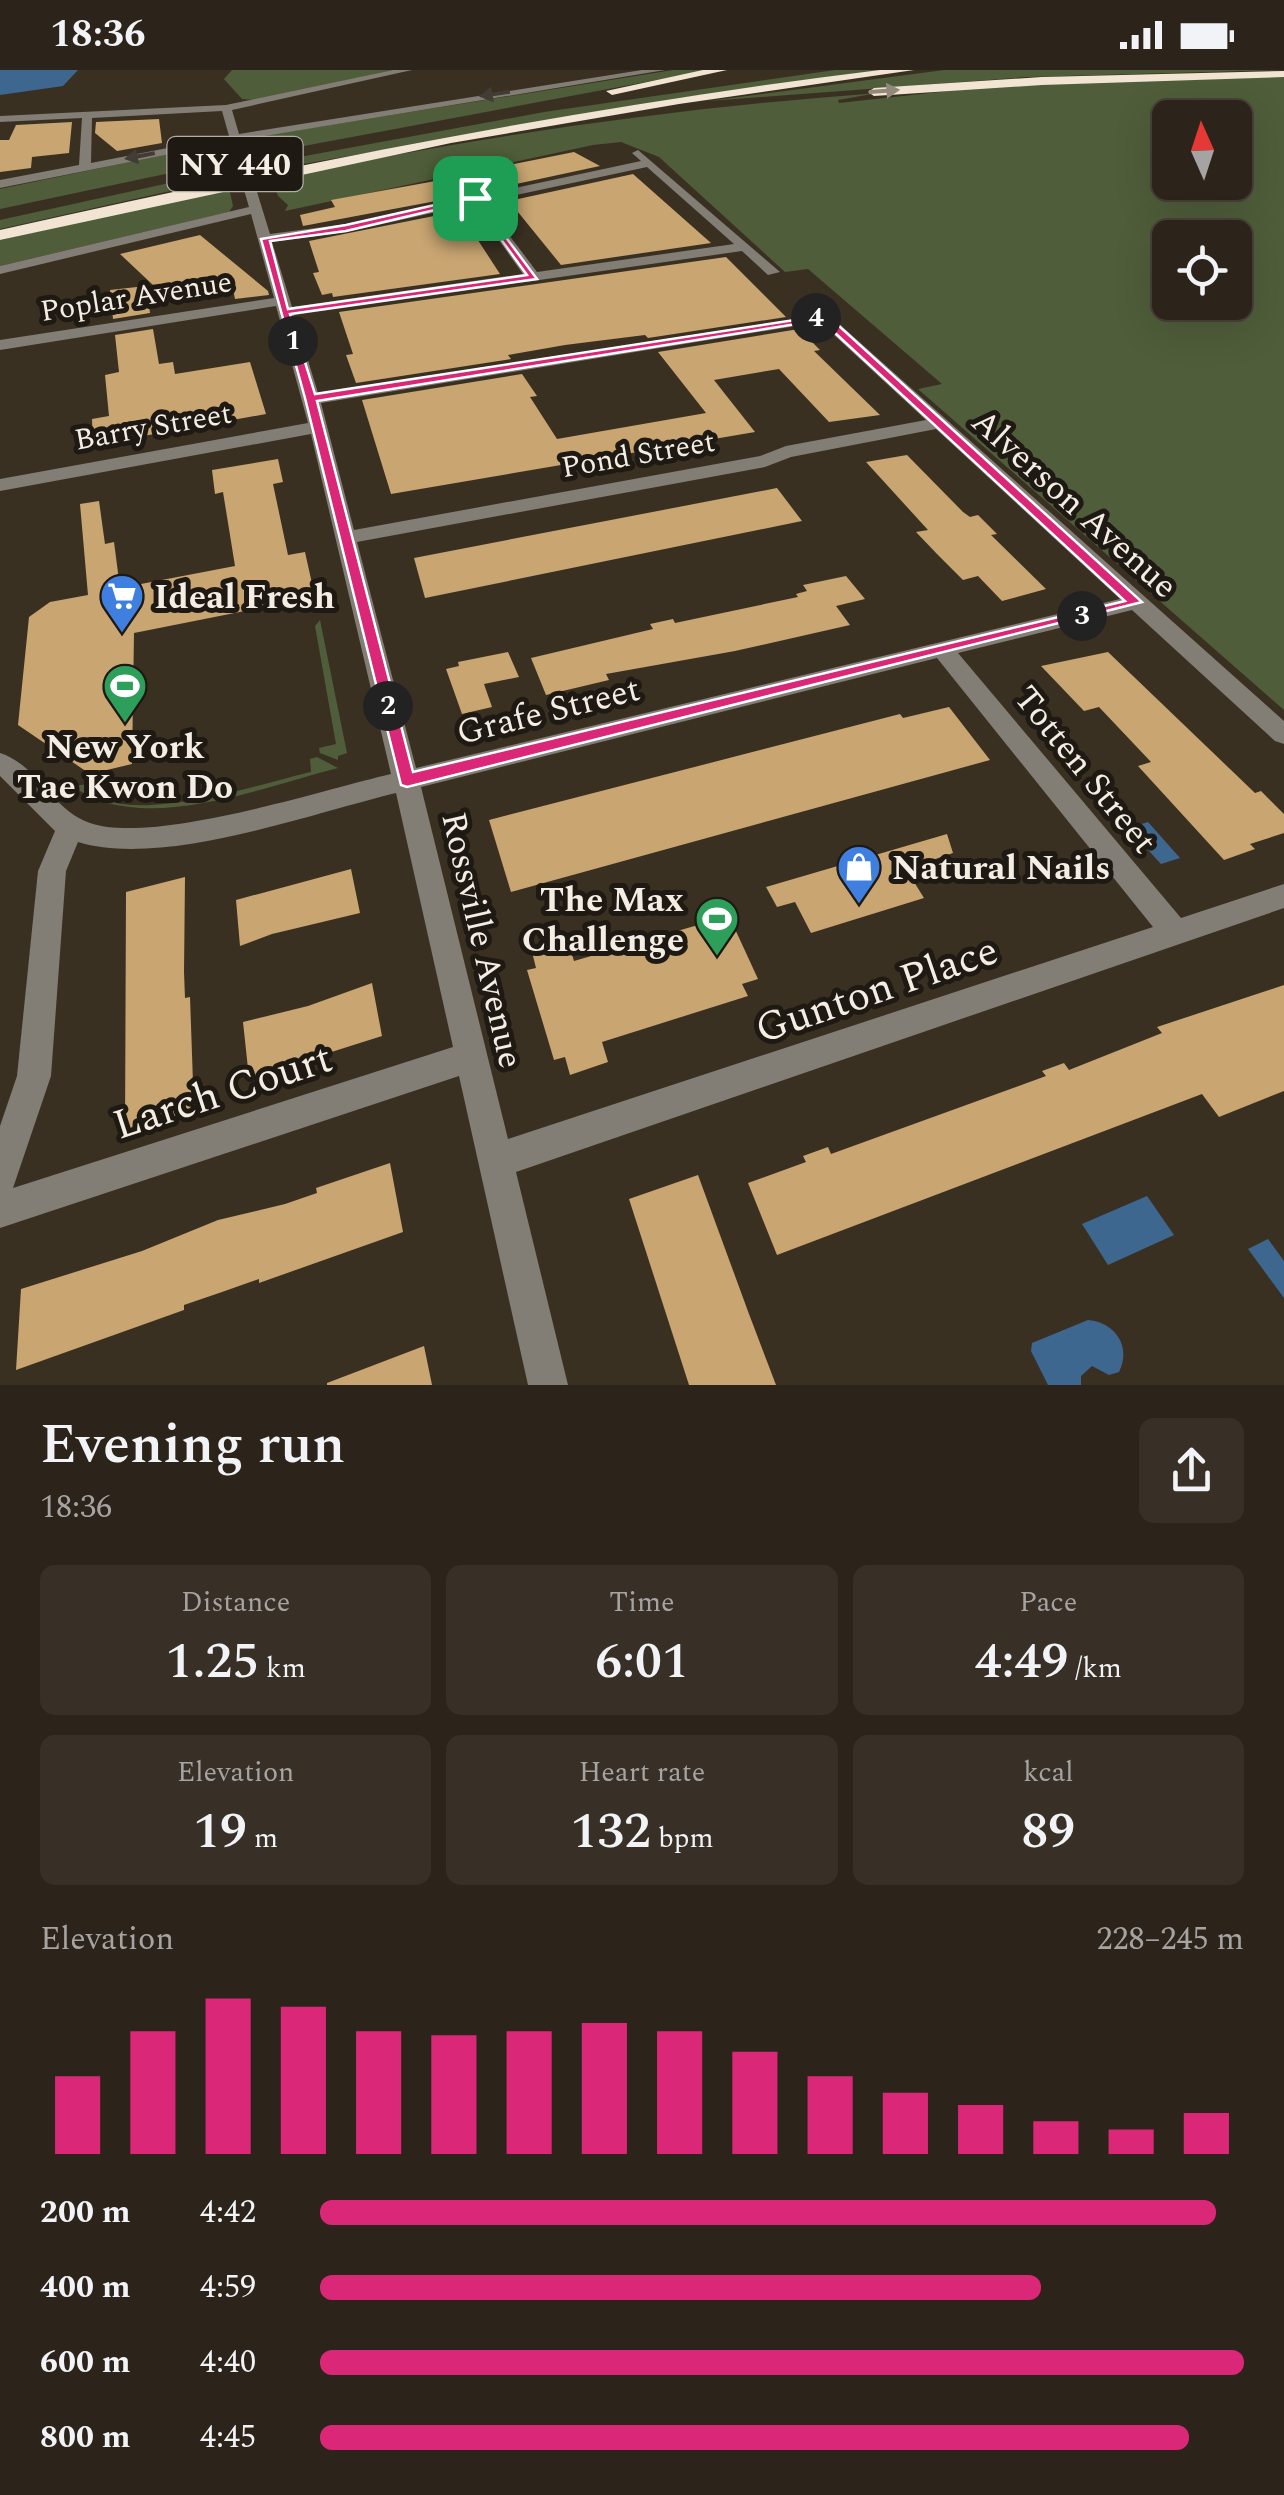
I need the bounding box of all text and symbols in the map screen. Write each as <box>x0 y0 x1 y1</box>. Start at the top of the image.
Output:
text: 18:36 <box>50 6 145 64</box>
one-way arrow <box>868 83 900 99</box>
one-way arrow <box>478 87 510 102</box>
north arrow <box>1152 100 1252 200</box>
map controls <box>1152 100 1252 320</box>
road number: NY 440 <box>168 137 302 191</box>
one-way arrow <box>124 149 155 164</box>
pin <box>433 156 518 241</box>
icon: arrive <box>448 171 503 226</box>
button: locate <box>1152 220 1252 320</box>
street label: Poplar Avenue <box>37 259 235 335</box>
pin: 4 <box>791 293 841 343</box>
text: 4 <box>808 296 824 339</box>
pin: 1 <box>268 316 318 366</box>
text: 1 <box>285 319 301 362</box>
street label: Barry Street <box>71 391 235 463</box>
street label: Alverson Avenue <box>959 397 1189 612</box>
street label: Pond Street <box>558 419 719 491</box>
place label: Ideal Fresh <box>154 571 335 624</box>
supermarket icon: Ideal Fresh <box>99 573 145 634</box>
pin: 3 <box>1057 591 1107 641</box>
text: 3 <box>1074 594 1090 637</box>
sports icon: New York Tae Kwon Do <box>102 663 148 724</box>
street label: Grafe Street <box>451 663 646 760</box>
street label: Totten Street <box>1000 674 1169 866</box>
pin: 2 <box>363 681 413 731</box>
text: 2 <box>380 684 396 727</box>
place label: New York Tae Kwon Do <box>17 721 233 814</box>
street label: Rossville Avenue <box>426 807 537 1074</box>
place label: Natural Nails <box>892 842 1111 895</box>
shop icon: Natural Nails <box>836 844 882 905</box>
place label: The Max Challenge <box>522 874 684 967</box>
sports icon: The Max Challenge <box>694 896 740 957</box>
street label: Gunton Place <box>747 919 1007 1061</box>
street label: Larch Court <box>105 1027 341 1157</box>
text: Evening run <box>40 1404 345 1487</box>
button: share <box>1139 1418 1244 1523</box>
text: 18:36 <box>40 1483 112 1532</box>
text: Distance <box>181 1581 290 1624</box>
text: Time <box>609 1581 675 1624</box>
text: Pace <box>1019 1581 1077 1624</box>
text: 1.25 <box>166 1624 259 1700</box>
text: 6:01 <box>595 1624 689 1700</box>
text: 4:49 <box>975 1624 1068 1700</box>
text: km <box>259 1647 306 1690</box>
text: /km <box>1068 1647 1122 1690</box>
text: Elevation <box>177 1751 294 1794</box>
text: Heart rate <box>579 1751 705 1794</box>
text: kcal <box>1023 1751 1073 1794</box>
text: 19 <box>193 1794 247 1870</box>
text: 132 <box>570 1794 651 1870</box>
text: 89 <box>1022 1794 1075 1870</box>
text: m <box>247 1817 278 1860</box>
text: bpm <box>651 1817 714 1860</box>
text: Elevation <box>40 1915 174 1964</box>
text: 228–245 m <box>1096 1915 1244 1964</box>
text: 200 m <box>40 2188 131 2237</box>
text: 4:42 <box>200 2188 256 2237</box>
text: 400 m <box>40 2263 131 2312</box>
text: 4:59 <box>200 2263 256 2312</box>
text: 600 m <box>40 2338 131 2387</box>
text: 4:40 <box>200 2338 256 2387</box>
text: 800 m <box>40 2413 131 2462</box>
text: 4:45 <box>200 2413 256 2462</box>

